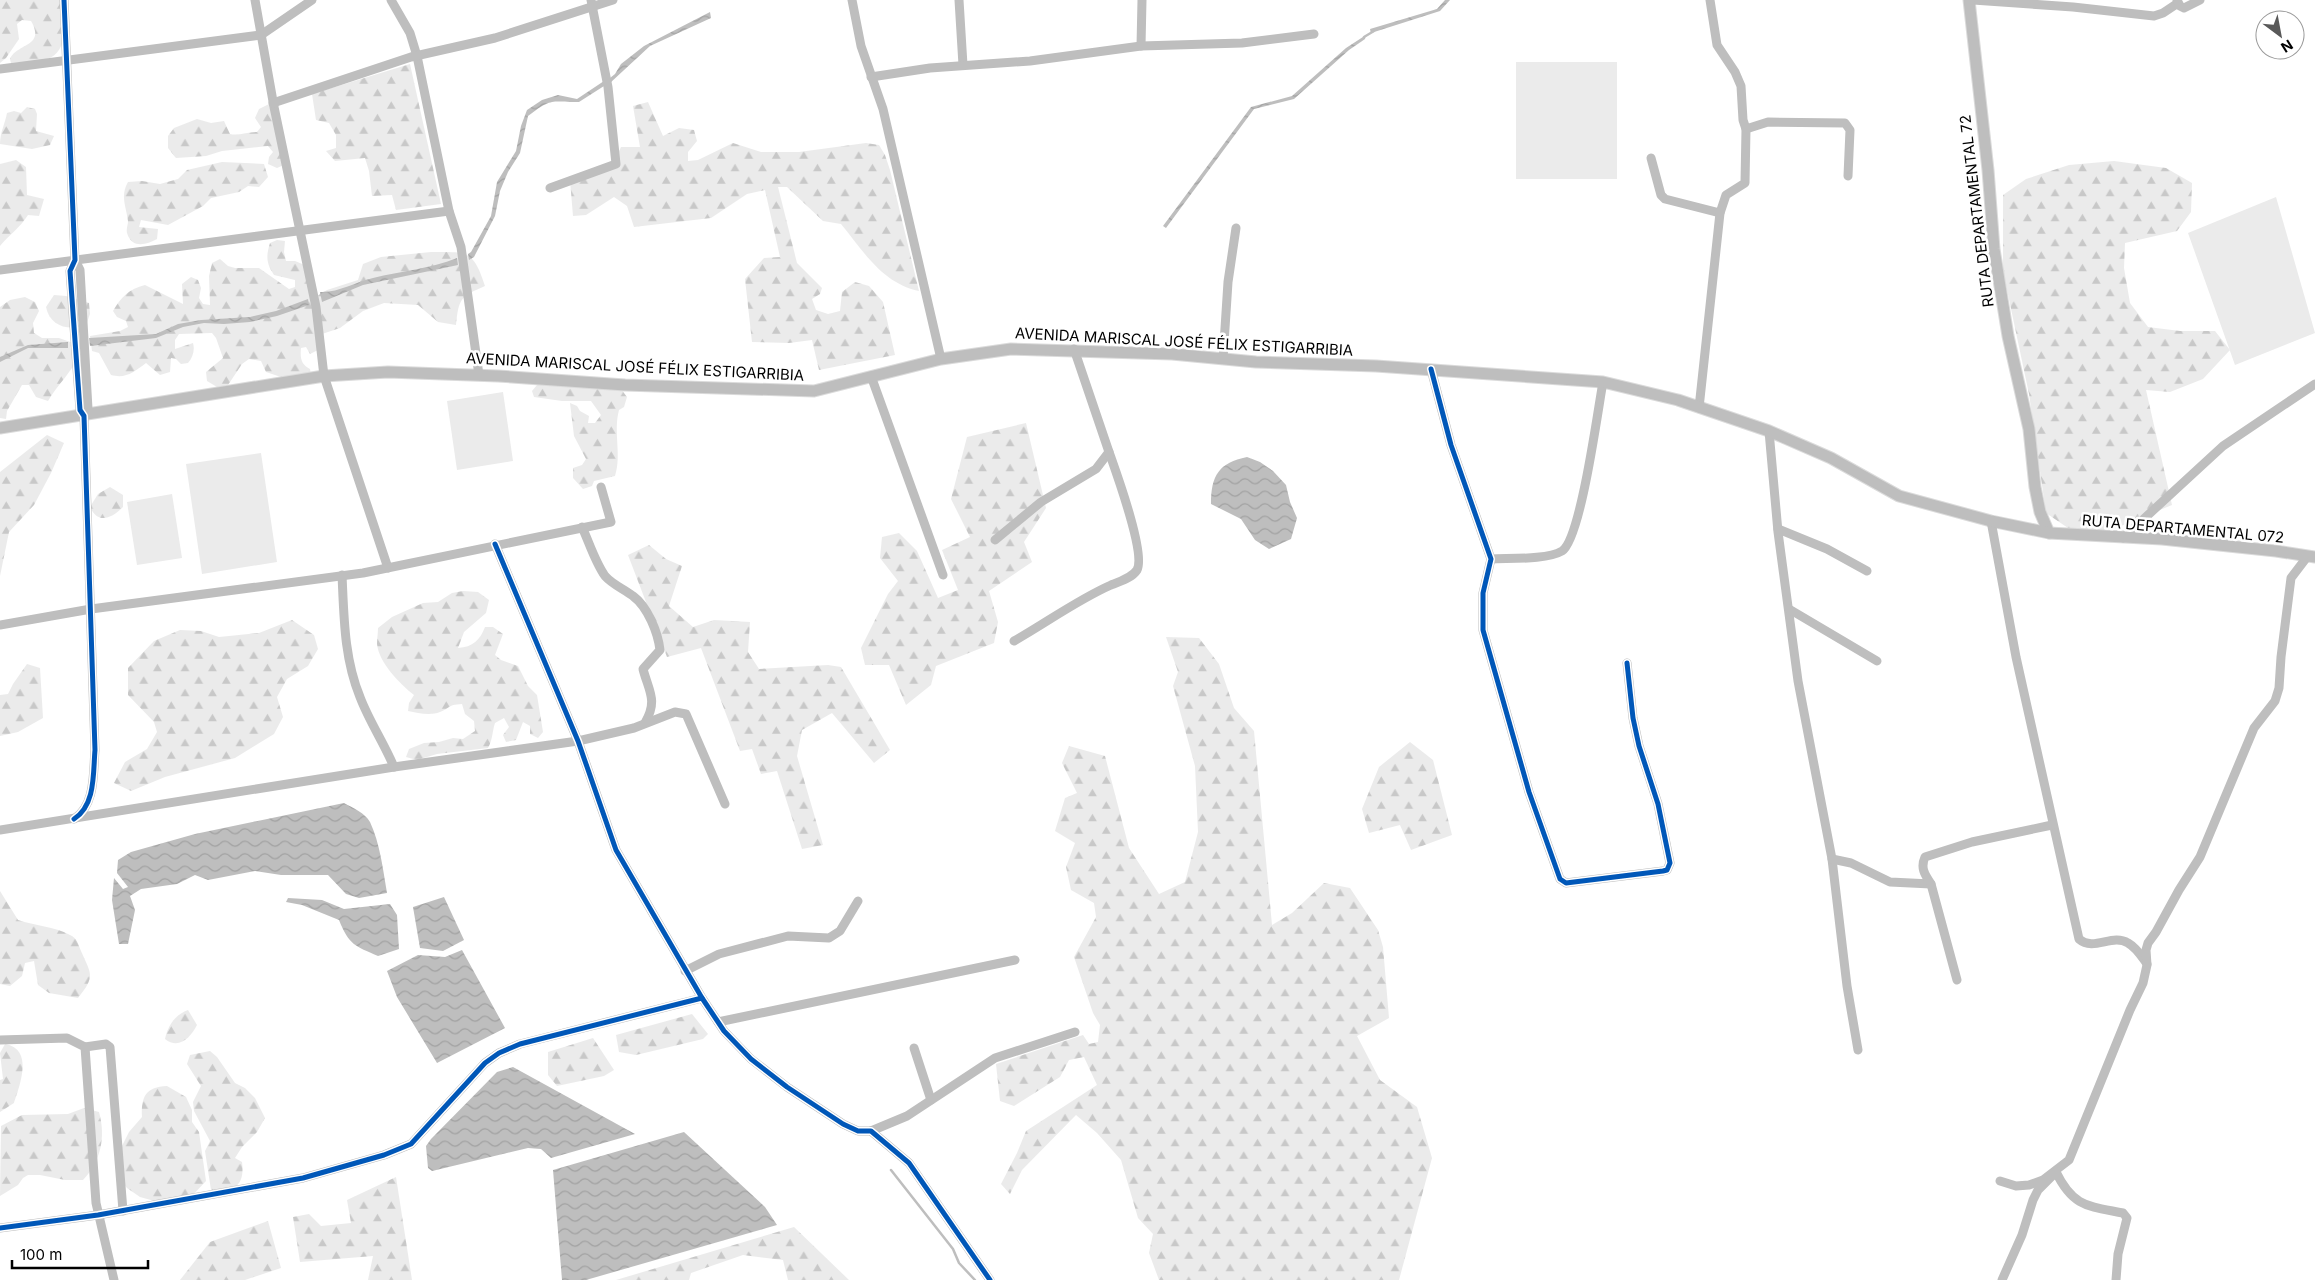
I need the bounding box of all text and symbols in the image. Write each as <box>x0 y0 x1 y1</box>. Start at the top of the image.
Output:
north arrow <box>2255 10 2305 60</box>
text: N <box>2278 36 2296 56</box>
street label: RUTA DEPARTAMENTAL 72 <box>1955 114 1998 308</box>
street label: AVENIDA MARISCAL JOSÉ FÉLIX ESTIGARRIBIA <box>1014 323 1354 360</box>
street label: AVENIDA MARISCAL JOSÉ FÉLIX ESTIGARRIBIA <box>465 348 805 385</box>
street label: RUTA DEPARTAMENTAL 072 <box>2081 510 2285 547</box>
scale bar <box>12 1238 149 1270</box>
text: 100 m <box>20 1245 62 1264</box>

